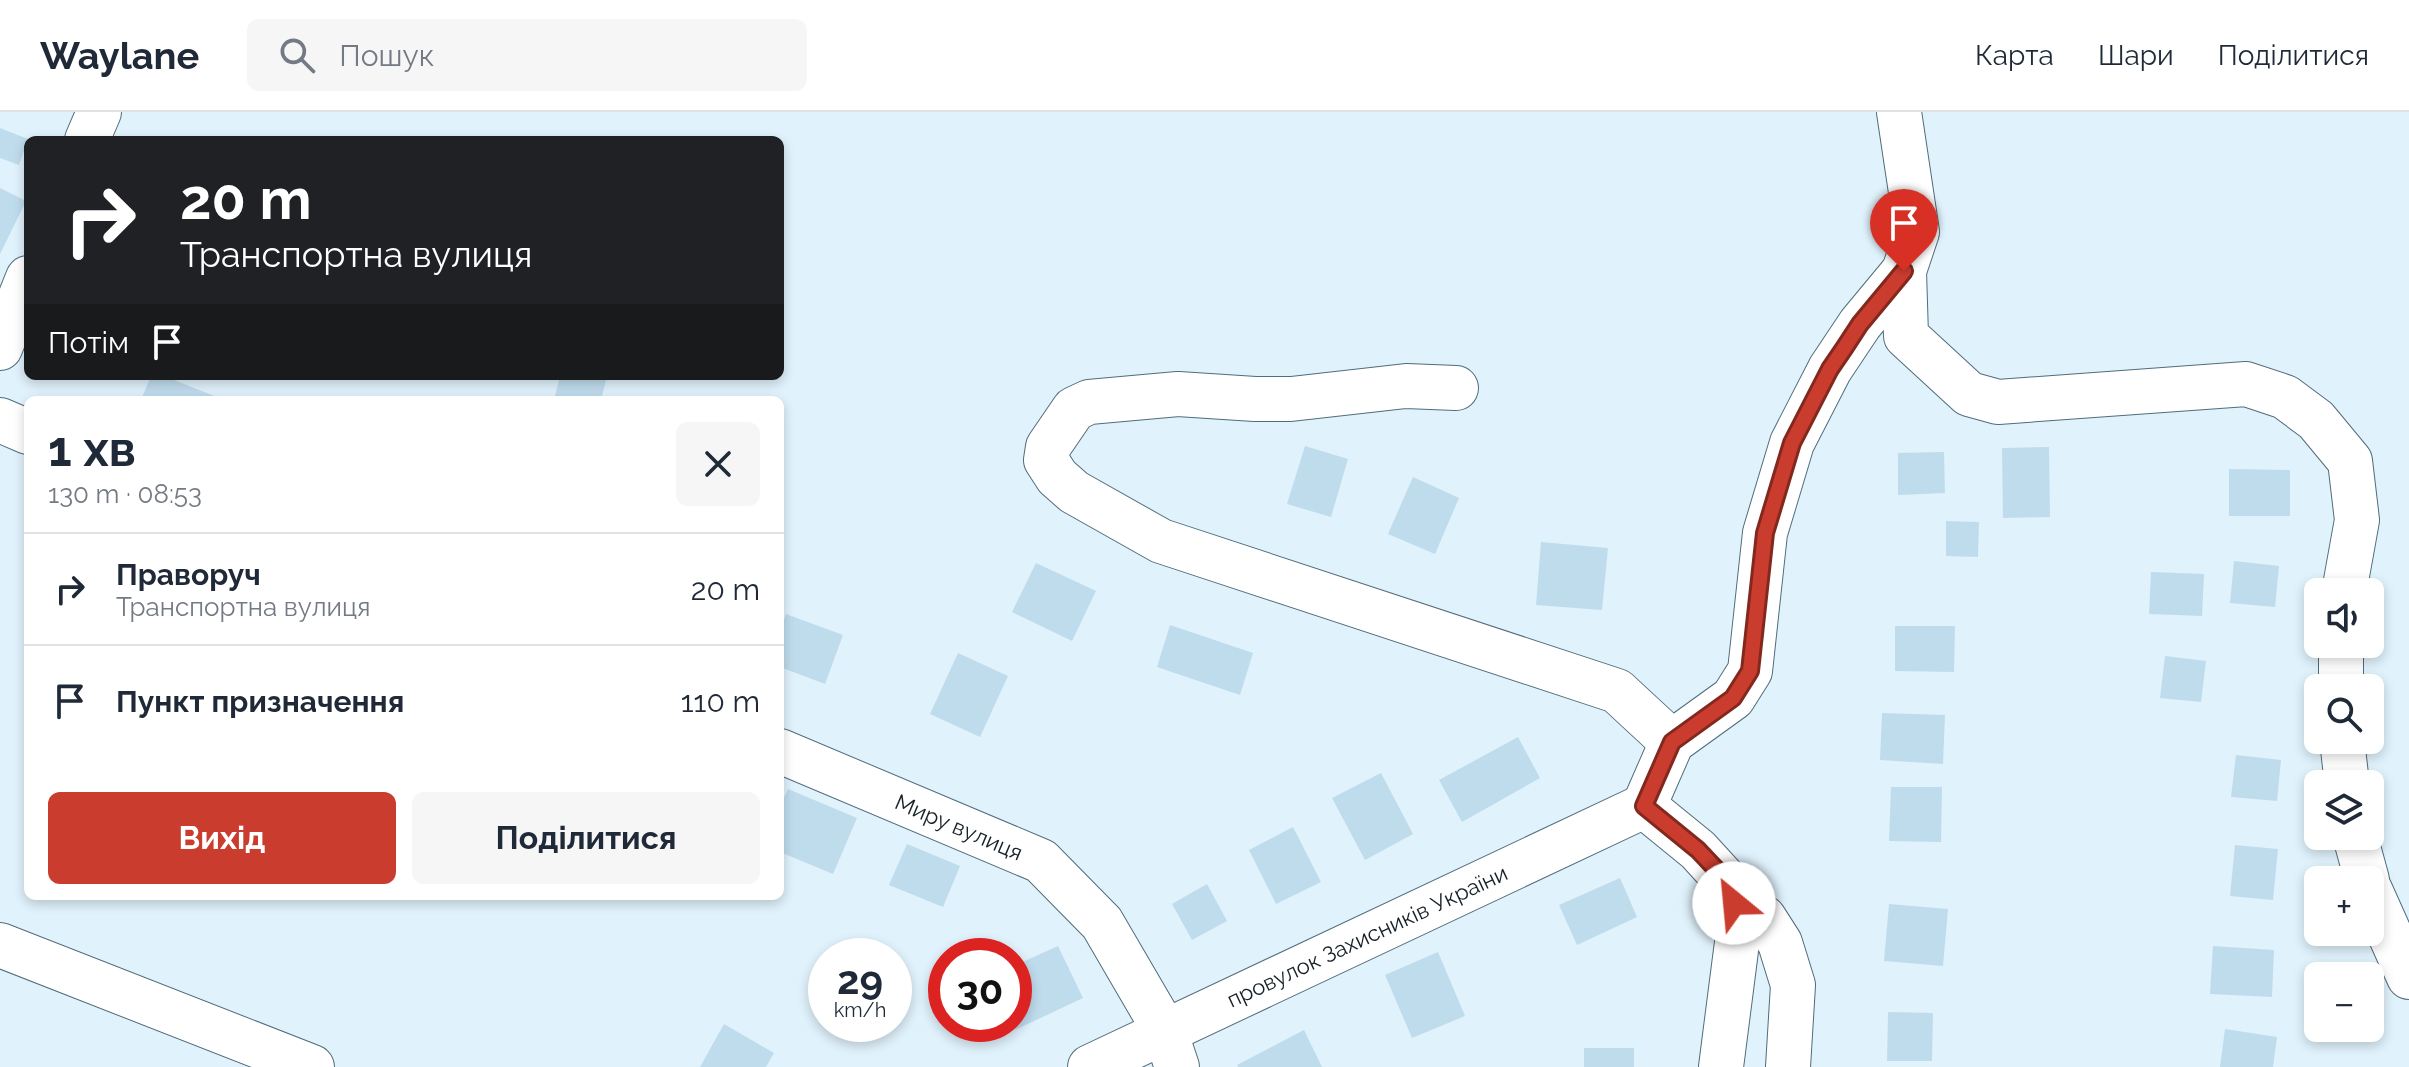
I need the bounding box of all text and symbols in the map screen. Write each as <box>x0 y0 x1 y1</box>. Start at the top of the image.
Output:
search box <box>247 19 807 91</box>
text: Waylane <box>40 33 199 78</box>
icon: search <box>275 33 319 77</box>
text: Пошук <box>339 38 434 73</box>
text: Карта <box>1975 39 2054 72</box>
text: Шари <box>2098 39 2174 72</box>
text: Поділитися <box>2218 39 2369 72</box>
text: 20 m <box>180 166 312 232</box>
icon: right <box>48 168 152 272</box>
pin <box>1870 189 1938 271</box>
icon: arrive <box>1882 201 1926 245</box>
text: Транспортна вулиця <box>180 233 533 275</box>
icon: arrive <box>145 320 189 364</box>
text: Потім <box>48 325 129 360</box>
text: 1 хв <box>48 421 136 477</box>
button: close <box>676 422 760 506</box>
text: 130 m · 08:53 <box>48 479 202 509</box>
text: Праворуч <box>116 557 261 592</box>
icon: right <box>48 567 92 611</box>
text: 20 m <box>691 572 760 607</box>
map controls <box>2304 578 2384 1042</box>
button: sound <box>2304 578 2384 658</box>
text: Транспортна вулиця <box>116 592 371 622</box>
button: search <box>2304 674 2384 754</box>
icon: arrive <box>48 679 92 723</box>
text: Пункт призначення <box>116 684 404 719</box>
text: 110 m <box>681 684 760 719</box>
button: layers <box>2304 770 2384 850</box>
street label: Миру вулиця <box>891 788 1027 866</box>
button: Вихід <box>48 792 396 884</box>
button: Поділитися <box>412 792 760 884</box>
street label: провулок Захисників України <box>1223 859 1511 1013</box>
position arrow <box>1692 861 1776 945</box>
button: + <box>2304 866 2384 946</box>
speed limit sign: 30 <box>928 938 1032 1042</box>
text: 29 <box>837 956 883 1003</box>
button: − <box>2304 962 2384 1042</box>
text: km/h <box>834 998 886 1022</box>

